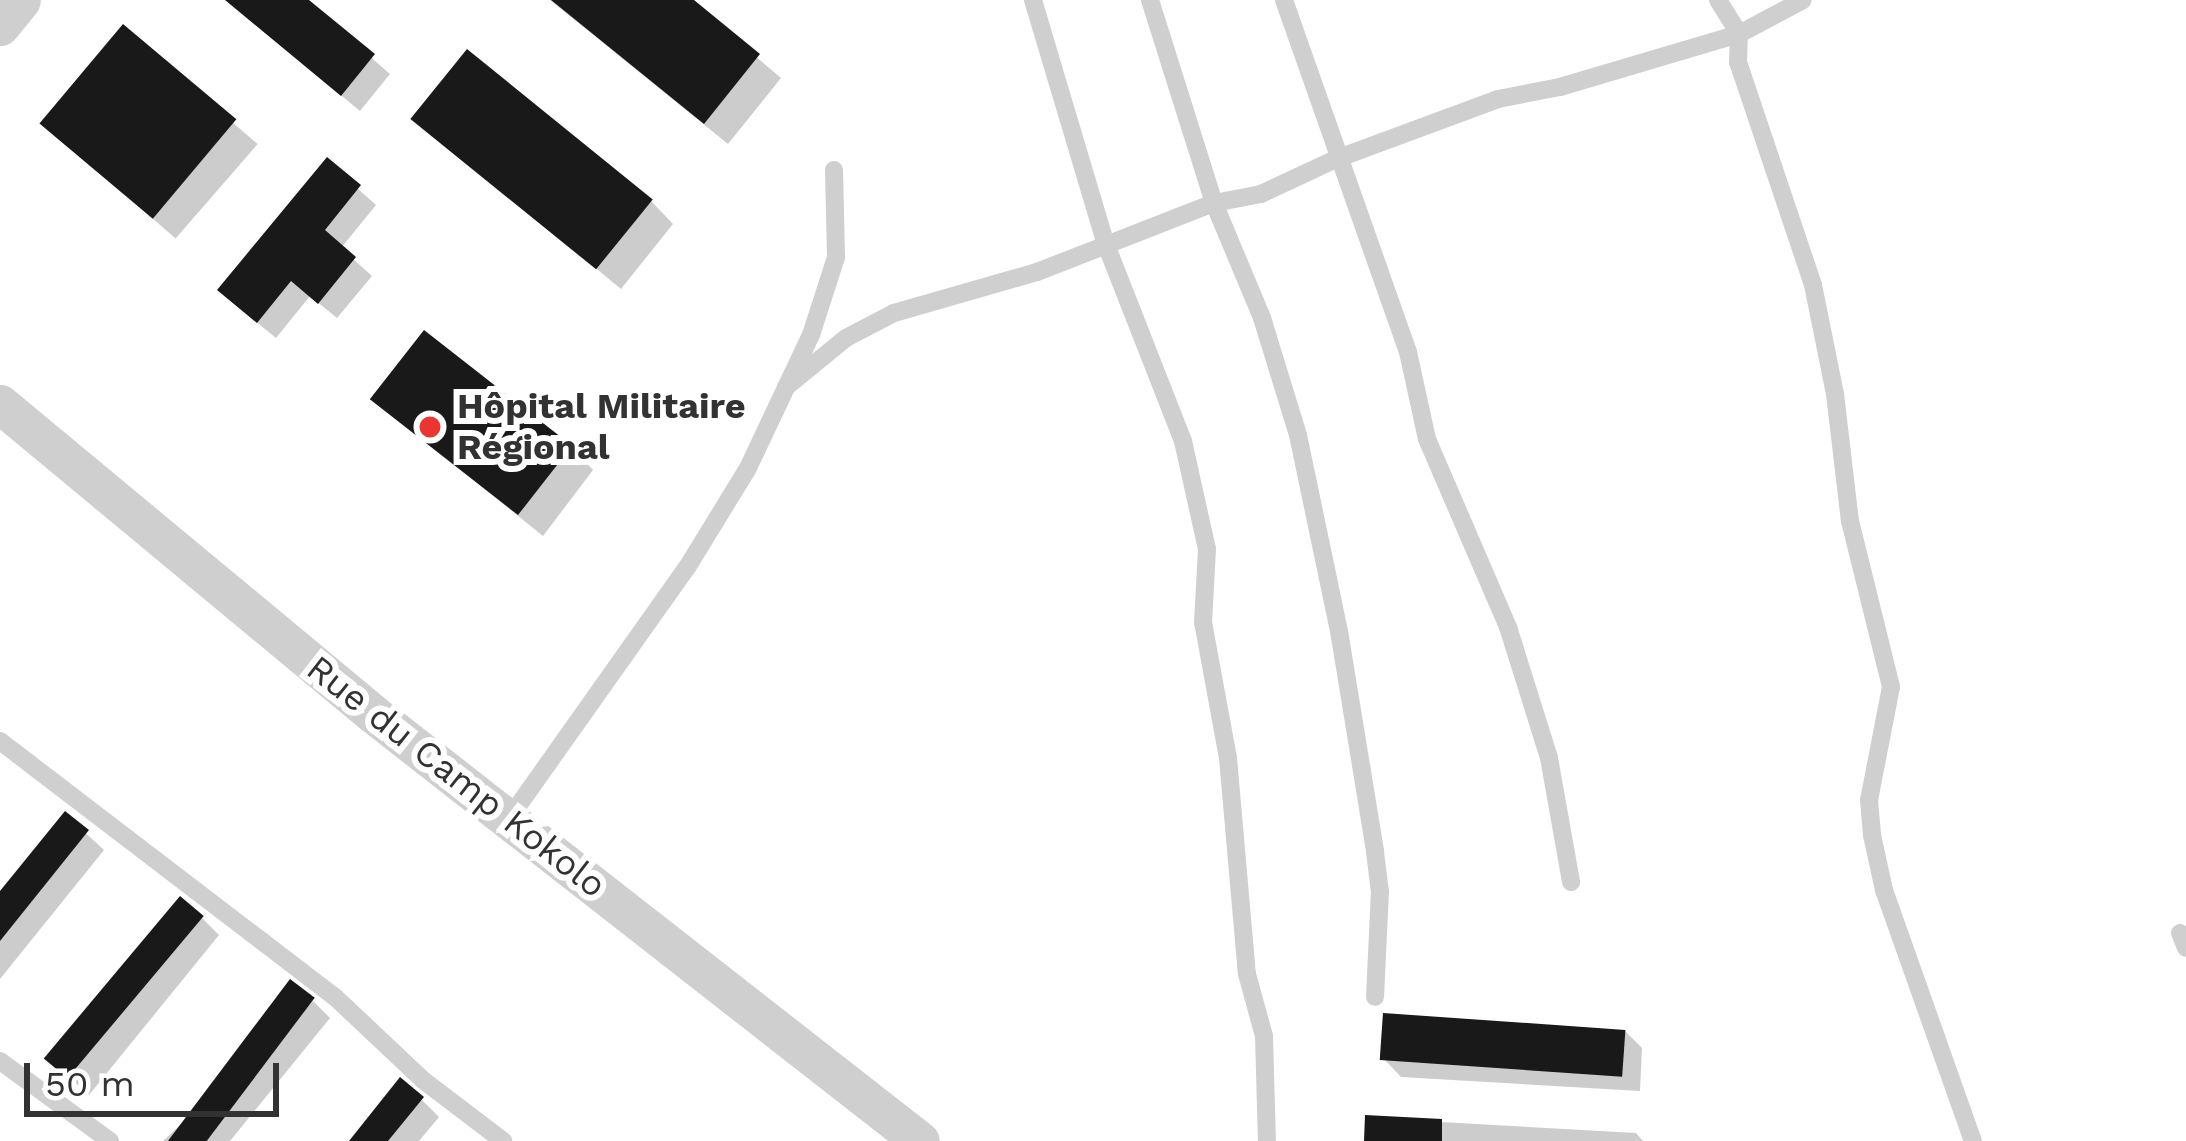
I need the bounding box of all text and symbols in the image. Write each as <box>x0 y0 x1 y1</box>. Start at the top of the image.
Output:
place label: Hôpital Militaire Régional <box>457 384 746 469</box>
marker: Hôpital Militaire Régional <box>414 411 446 443</box>
street label: Rue du Camp Kokolo <box>298 647 614 907</box>
scale bar <box>30 1039 285 1113</box>
text: 50 m <box>45 1063 135 1105</box>

